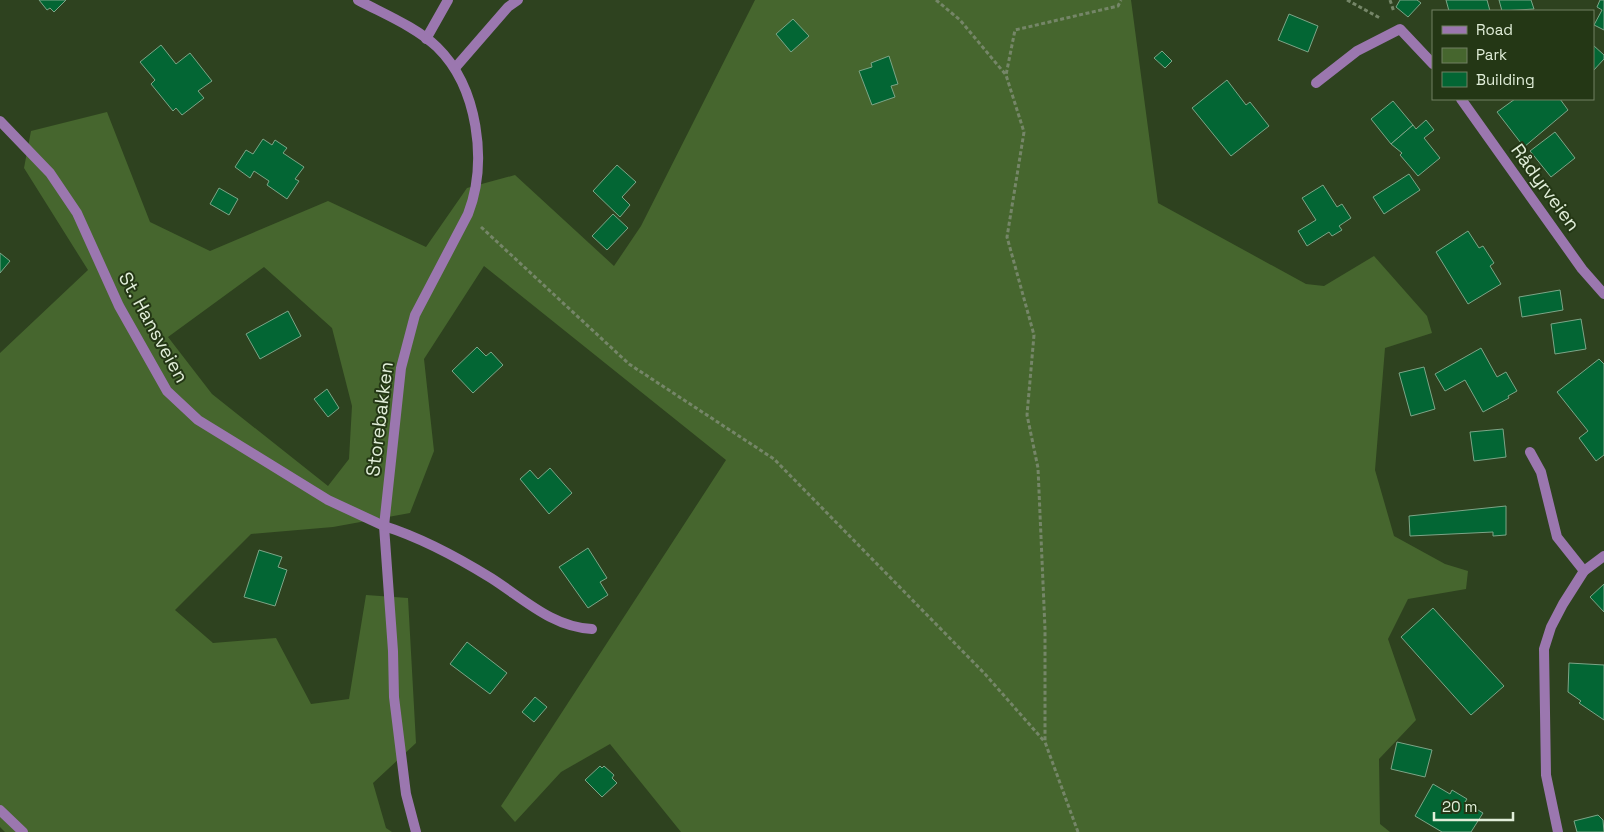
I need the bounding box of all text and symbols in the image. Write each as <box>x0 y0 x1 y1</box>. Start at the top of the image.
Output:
legend <box>1432 10 1594 100</box>
text: Road <box>1476 20 1513 39</box>
text: Park <box>1476 45 1507 64</box>
text: Building <box>1476 70 1535 89</box>
street label: Rådyrveien <box>1505 139 1586 236</box>
street label: St. Hansveien <box>113 267 194 387</box>
street label: Storebakken <box>360 360 399 478</box>
scale bar <box>1434 790 1513 822</box>
text: 20 m <box>1442 797 1477 816</box>

